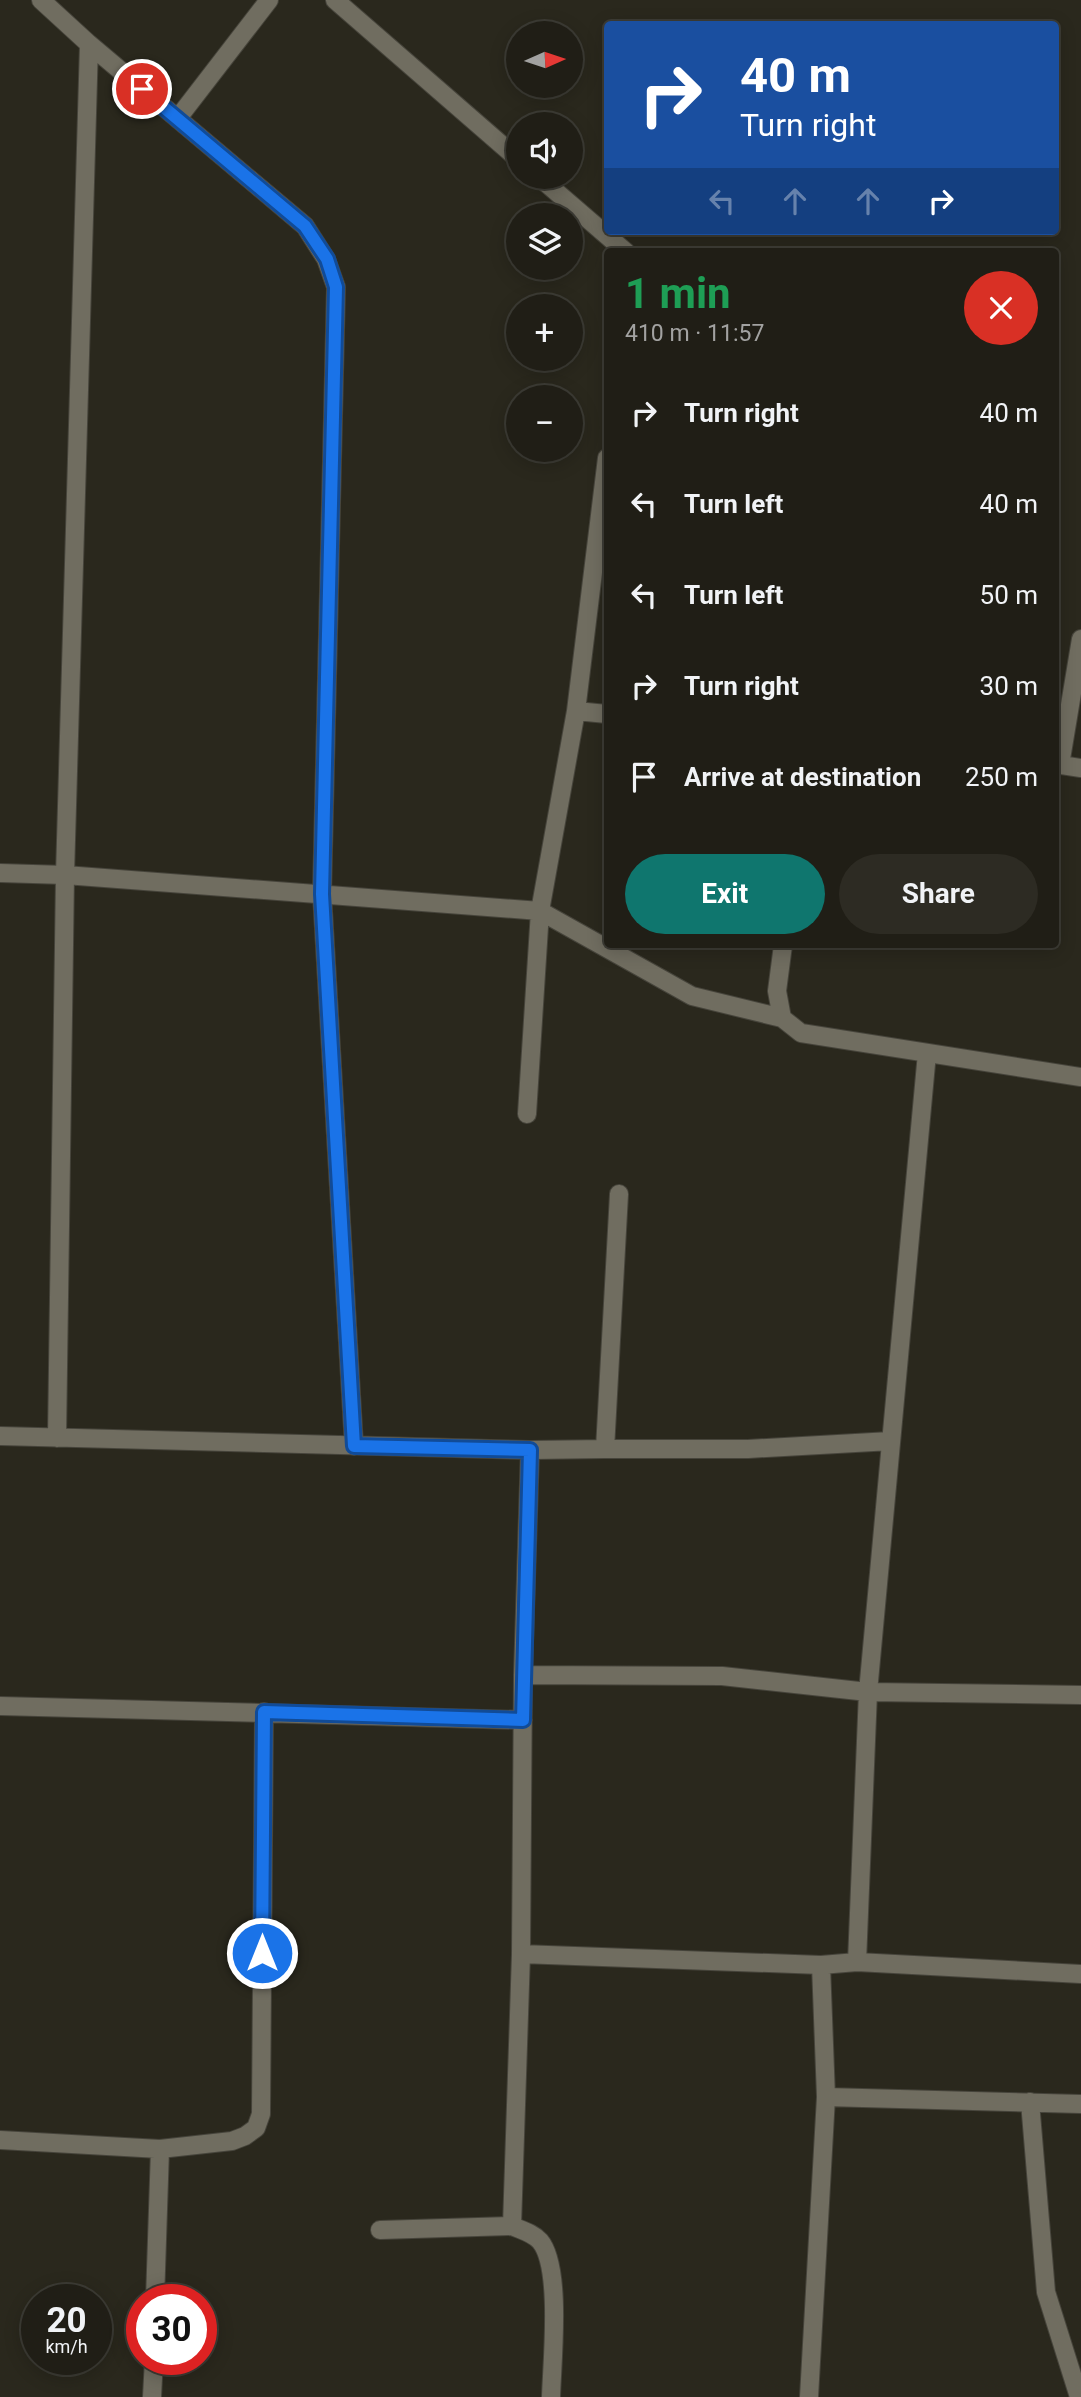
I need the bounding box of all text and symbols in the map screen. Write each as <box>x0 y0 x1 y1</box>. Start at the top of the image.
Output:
north arrow <box>506 21 583 98</box>
map controls <box>506 21 583 462</box>
text: 40 m <box>740 47 851 104</box>
icon: right <box>625 49 716 140</box>
pin <box>112 59 172 119</box>
icon: arrive <box>123 70 161 108</box>
text: Turn right <box>740 106 876 144</box>
button: sound <box>506 112 583 189</box>
icon: left <box>703 182 741 220</box>
icon: ahead <box>776 182 814 220</box>
icon: ahead <box>849 182 887 220</box>
icon: right <box>922 182 960 220</box>
button: layers <box>506 203 583 280</box>
text: 1 min <box>625 269 731 318</box>
button: close <box>964 271 1038 345</box>
button: + <box>506 294 583 371</box>
text: 410 m · 11:57 <box>625 320 764 347</box>
button: − <box>506 385 583 462</box>
icon: right <box>625 394 663 432</box>
text: Turn right <box>684 398 799 428</box>
text: 40 m <box>980 398 1038 428</box>
icon: left <box>625 485 663 523</box>
text: Turn left <box>684 489 783 519</box>
text: 40 m <box>980 489 1038 519</box>
icon: left <box>625 576 663 614</box>
text: Turn left <box>684 580 783 610</box>
text: 50 m <box>980 580 1038 610</box>
icon: right <box>625 667 663 705</box>
text: Turn right <box>684 671 799 701</box>
text: 30 m <box>980 671 1038 701</box>
icon: arrive <box>625 758 663 796</box>
text: Arrive at destination <box>684 762 921 792</box>
text: 250 m <box>965 762 1038 792</box>
button: Exit <box>625 854 825 934</box>
button: Share <box>839 854 1038 934</box>
position arrow <box>225 1916 299 1990</box>
speed limit sign: 30 <box>126 2284 217 2375</box>
text: 20 <box>46 2300 87 2341</box>
text: km/h <box>45 2336 88 2357</box>

